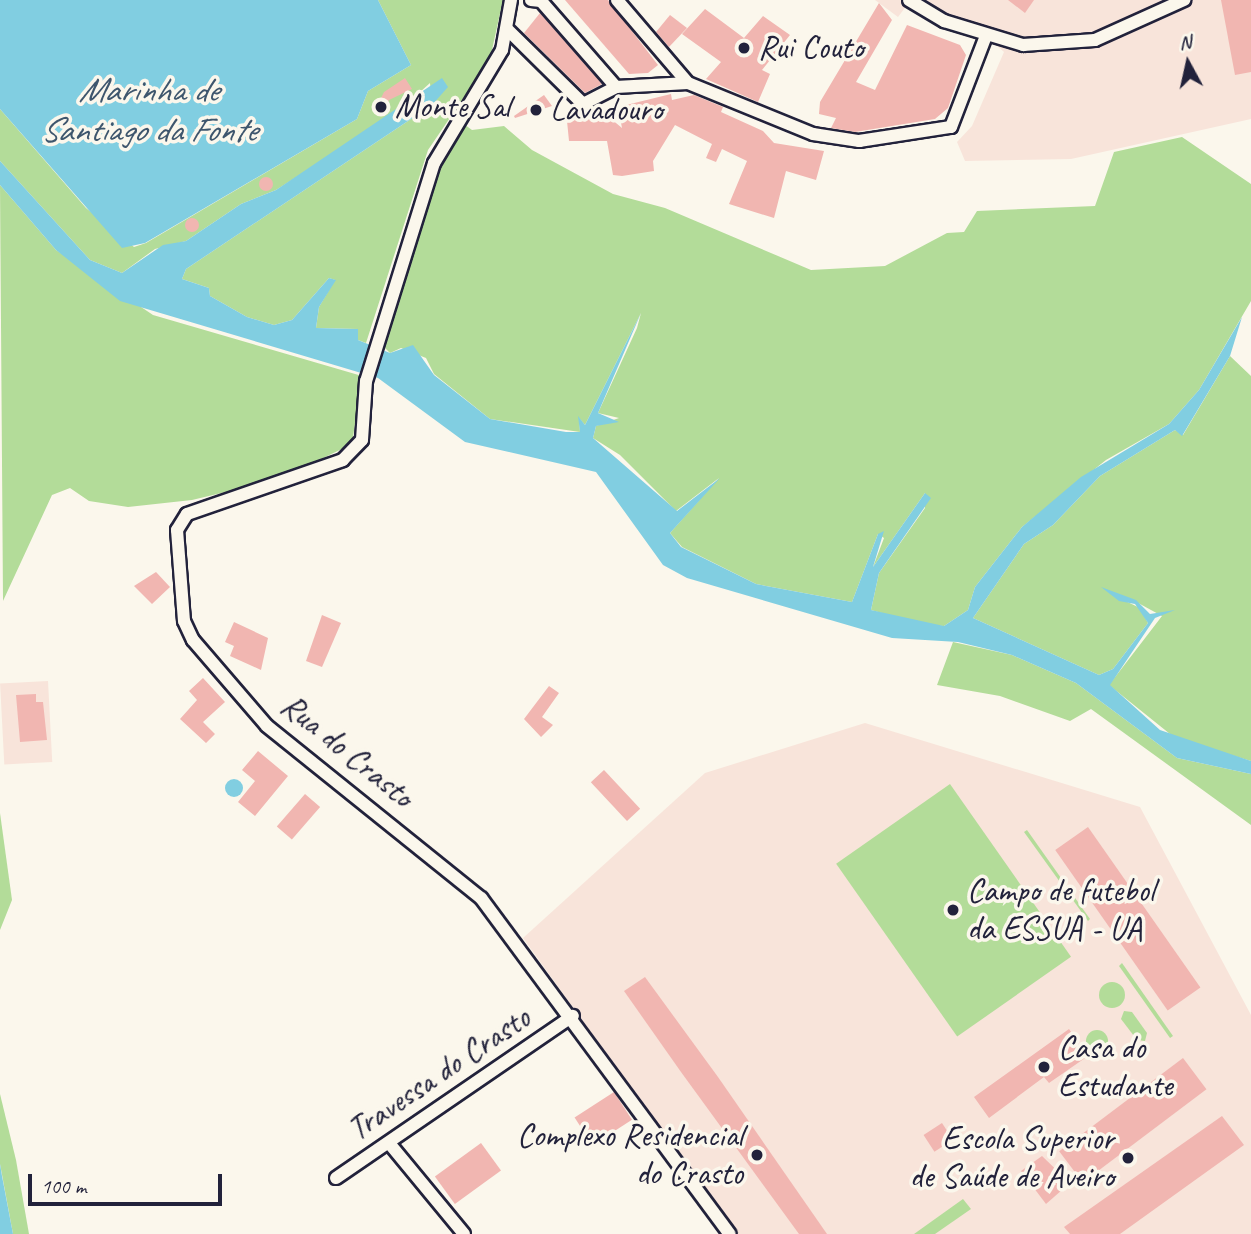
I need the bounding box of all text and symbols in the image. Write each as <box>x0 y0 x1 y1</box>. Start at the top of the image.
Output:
place label: Rui Couto <box>758 28 863 68</box>
north arrow <box>1153 28 1223 98</box>
text: N <box>1178 30 1193 55</box>
marker: Rui Couto <box>736 40 752 56</box>
water label: Marinha de Santiago da Fonte <box>39 69 257 151</box>
place label: Monte Sal <box>395 87 511 127</box>
place label: Lavadouro <box>550 90 662 130</box>
marker: Monte Sal <box>373 99 389 115</box>
marker: Lavadouro <box>528 102 544 118</box>
street label: Rua do Crasto <box>273 686 421 816</box>
place label: Campo de futebol da ESSUA - UA <box>967 871 1154 949</box>
marker: Campo de futebol da ESSUA - UA <box>945 902 961 918</box>
street label: Travessa do Crasto <box>340 998 538 1150</box>
place label: Casa do Estudante <box>1058 1028 1173 1106</box>
marker: Casa do Estudante <box>1036 1059 1052 1075</box>
place label: Complexo Residencial do Crasto <box>517 1116 743 1194</box>
place label: Escola Superior de Saúde de Aveiro <box>909 1119 1114 1197</box>
marker: Complexo Residencial do Crasto <box>749 1147 765 1163</box>
marker: Escola Superior de Saúde de Aveiro <box>1120 1150 1136 1166</box>
scale bar <box>32 1160 226 1204</box>
text: 100 m <box>41 1173 86 1199</box>

